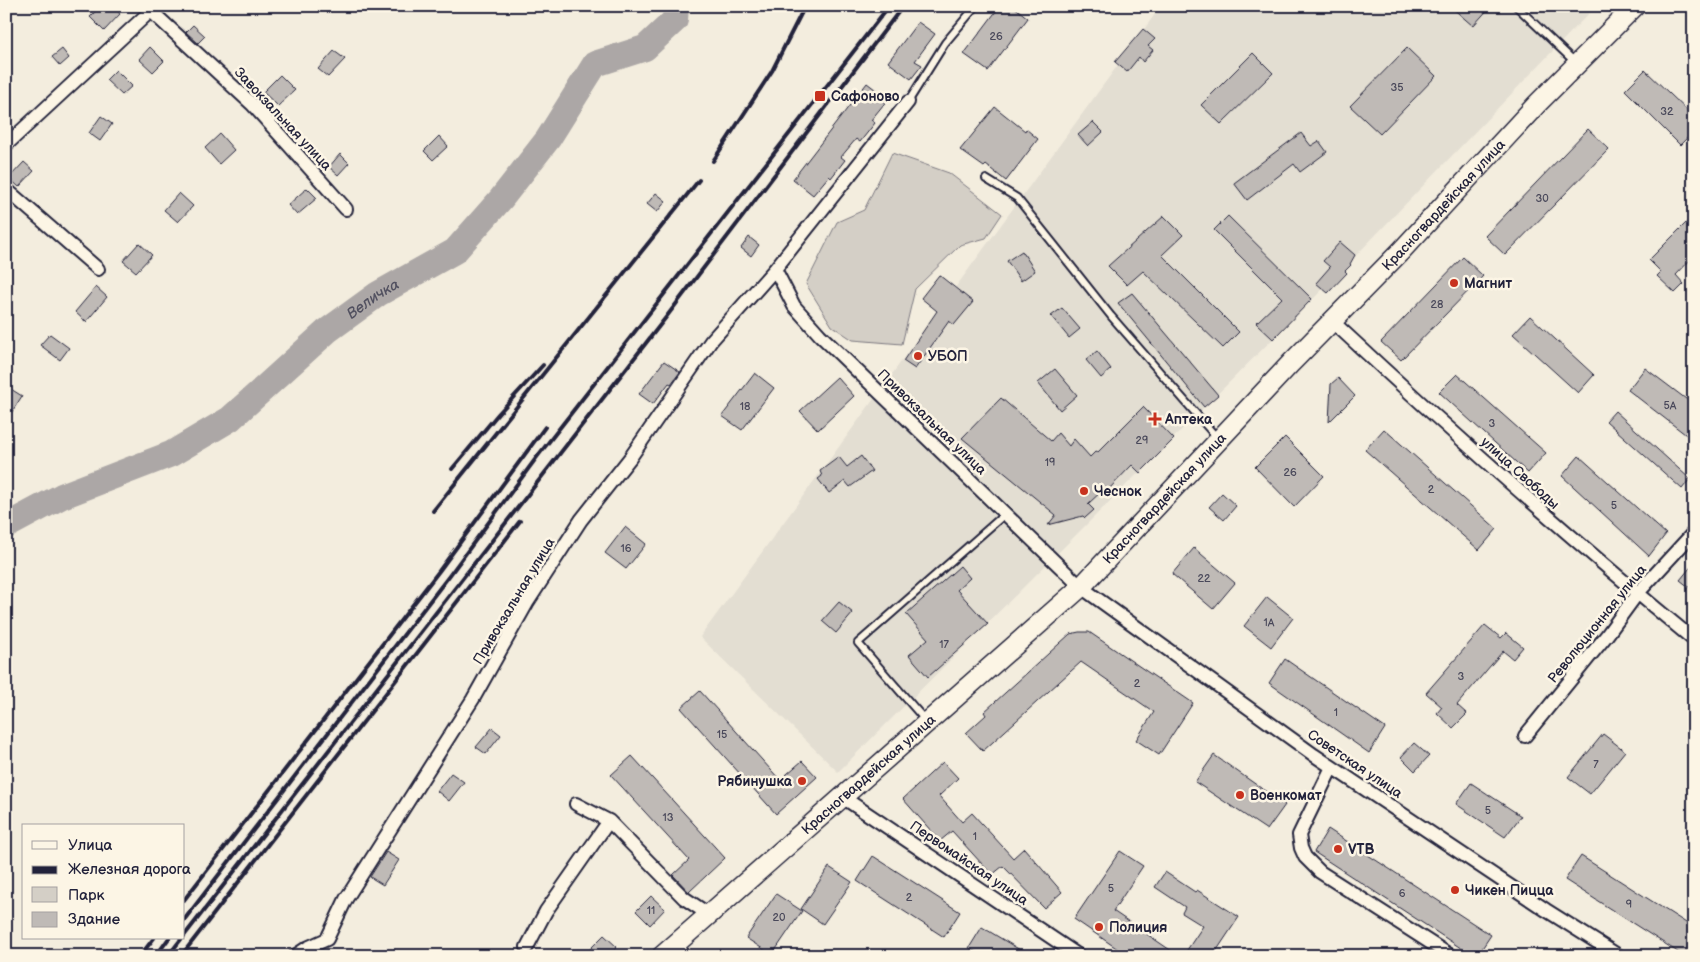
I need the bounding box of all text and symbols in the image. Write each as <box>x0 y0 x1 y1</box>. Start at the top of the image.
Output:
house number: 26 <box>989 30 1003 43</box>
street label: Завокзальная улица <box>231 64 336 175</box>
house number: 35 <box>1390 81 1404 94</box>
place label: Сафоново <box>831 88 900 105</box>
marker: Сафоново <box>813 89 827 103</box>
house number: 32 <box>1660 105 1674 118</box>
street label: Красногвардейская улица <box>1378 135 1509 274</box>
house number: 30 <box>1535 192 1549 205</box>
water label: Величка <box>343 275 403 323</box>
place label: Магнит <box>1464 275 1512 292</box>
marker: Магнит <box>1448 277 1460 289</box>
house number: 28 <box>1431 298 1443 311</box>
place label: УБОП <box>928 348 968 365</box>
marker: УБОП <box>912 350 924 362</box>
street label: Привокзальная улица <box>874 366 990 479</box>
house number: 5А <box>1664 399 1677 412</box>
house number: 18 <box>740 400 750 413</box>
place label: Аптека <box>1164 411 1213 428</box>
marker: Аптека <box>1149 413 1161 425</box>
house number: 3 <box>1489 417 1496 430</box>
street label: Красногвардейская улица <box>1099 429 1230 567</box>
street label: улица Свободы <box>1477 433 1563 513</box>
house number: 29 <box>1136 434 1148 447</box>
house number: 19 <box>1045 456 1055 469</box>
house number: 26 <box>1283 466 1297 479</box>
place label: Чеснок <box>1094 483 1142 500</box>
house number: 2 <box>1428 483 1435 496</box>
marker: Чеснок <box>1078 485 1090 497</box>
house number: 5 <box>1611 499 1617 512</box>
street label: Привокзальная улица <box>469 534 559 667</box>
house number: 16 <box>621 542 632 555</box>
street label: Революционная улица <box>1544 561 1650 687</box>
house number: 22 <box>1198 572 1211 585</box>
house number: 1А <box>1264 616 1275 629</box>
house number: 17 <box>939 638 949 651</box>
house number: 3 <box>1458 670 1465 683</box>
house number: 2 <box>1134 677 1141 690</box>
house number: 1 <box>1334 706 1338 719</box>
street label: Красногвардейская улица <box>798 710 939 838</box>
street label: Советская улица <box>1304 726 1406 802</box>
house number: 15 <box>717 728 727 741</box>
house number: 7 <box>1593 758 1599 771</box>
place label: Рябинушка <box>717 773 793 790</box>
marker: Рябинушка <box>796 775 808 787</box>
place label: Военкомат <box>1250 787 1322 804</box>
marker: Военкомат <box>1234 789 1246 801</box>
house number: 5 <box>1485 804 1491 817</box>
house number: 13 <box>662 811 674 824</box>
street label: Первомайская улица <box>907 817 1032 909</box>
legend <box>22 824 185 940</box>
house number: 1 <box>973 830 977 843</box>
text: Улица <box>68 836 113 855</box>
place label: VTB <box>1348 841 1375 858</box>
marker: VTB <box>1332 843 1344 855</box>
text: Железная дорога <box>68 860 191 879</box>
house number: 5 <box>1108 882 1114 895</box>
place label: Чикен Пицца <box>1465 882 1554 899</box>
marker: Чикен Пицца <box>1449 884 1461 896</box>
text: Парк <box>68 886 105 905</box>
house number: 6 <box>1399 887 1406 900</box>
house number: 2 <box>906 891 913 904</box>
house number: 9 <box>1626 898 1632 911</box>
house number: 11 <box>647 904 655 917</box>
text: Здание <box>68 910 120 929</box>
house number: 20 <box>773 911 786 924</box>
place label: Полиция <box>1109 919 1167 936</box>
marker: Полиция <box>1093 921 1105 933</box>

